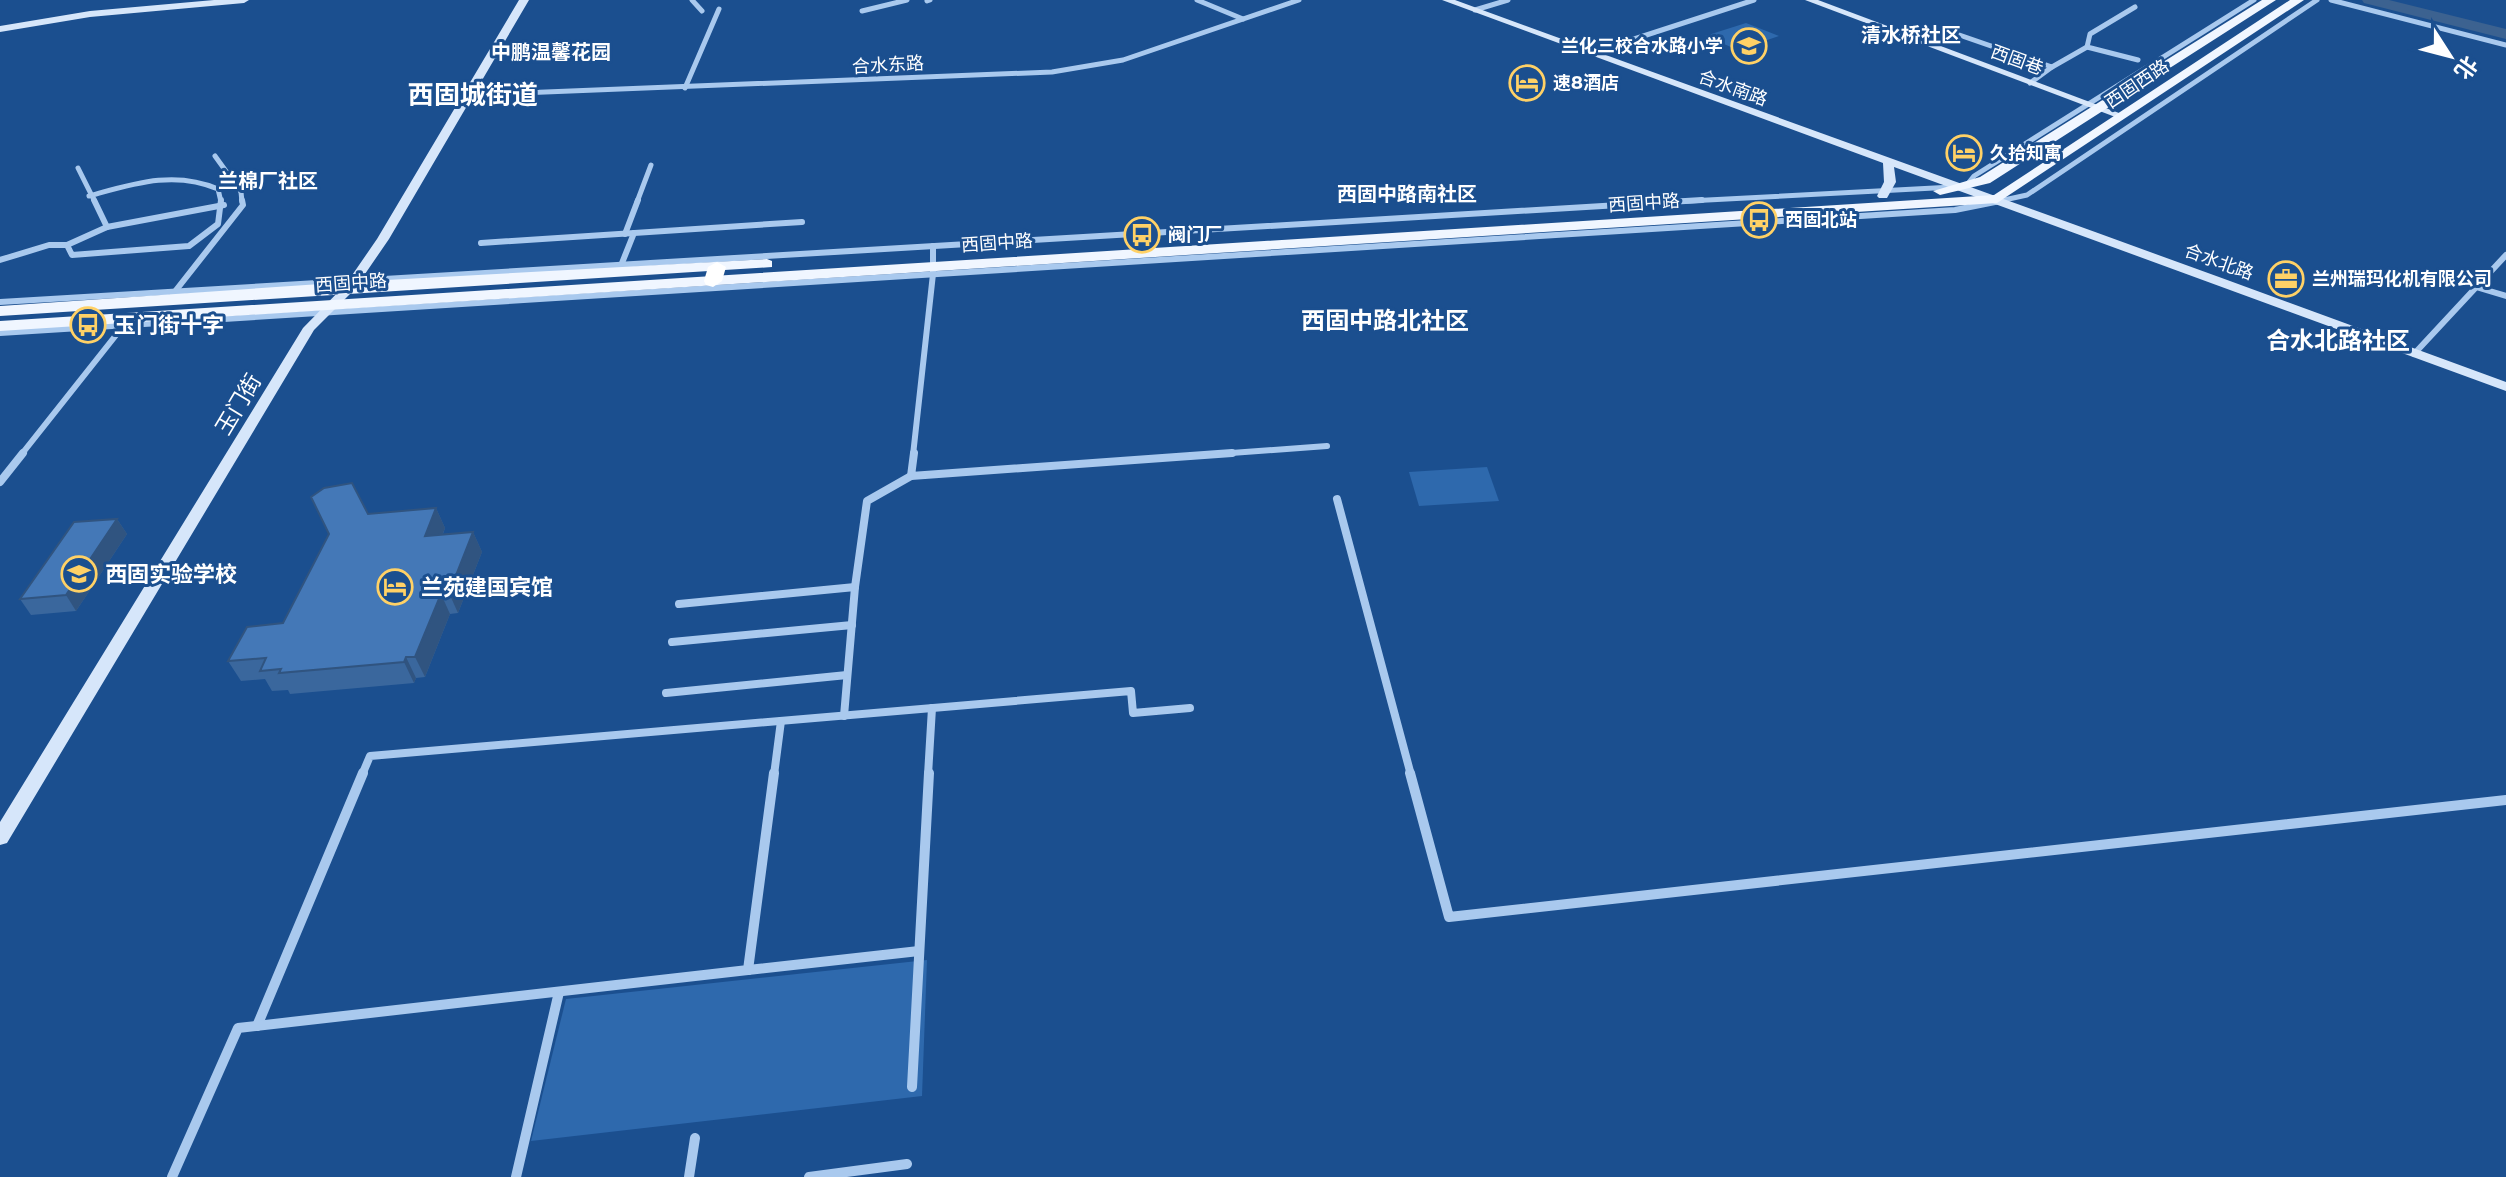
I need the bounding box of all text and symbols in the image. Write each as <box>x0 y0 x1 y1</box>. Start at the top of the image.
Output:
north arrow <box>2410 16 2490 96</box>
district label: 清水桥社区 <box>1861 23 1961 47</box>
school or university icon: 兰化三校合水路小学 <box>1730 27 1768 65</box>
place label: 兰化三校合水路小学 <box>1561 35 1723 57</box>
district label: 中鹏温馨花园 <box>491 40 611 64</box>
street label: 西固巷 <box>1988 40 2046 80</box>
text: 北 <box>2448 51 2483 84</box>
street label: 合水东路 <box>851 52 925 78</box>
street label: 西固西路 <box>2101 55 2173 113</box>
hotel icon: 速8酒店 <box>1508 64 1546 102</box>
street label: 合水南路 <box>1695 65 1771 111</box>
place label: 速8酒店 <box>1553 72 1619 94</box>
district label: 西固城街道 <box>408 79 538 111</box>
hotel icon: 久拾知寓 <box>1945 134 1983 172</box>
place label: 久拾知寓 <box>1990 142 2062 164</box>
district label: 兰棉厂社区 <box>218 169 318 193</box>
district label: 西固中路南社区 <box>1337 182 1477 206</box>
street label: 西固中路 <box>1607 190 1681 216</box>
bus stop icon: 西固北站 <box>1740 201 1778 239</box>
place label: 西固北站 <box>1785 209 1857 231</box>
bus stop icon: 阀门厂 <box>1123 216 1161 254</box>
place label: 阀门厂 <box>1168 224 1222 246</box>
street label: 西固中路 <box>960 230 1034 256</box>
street label: 合水北路 <box>2181 239 2257 285</box>
office icon: 兰州瑞玛化机有限公司 <box>2267 260 2305 298</box>
place label: 兰州瑞玛化机有限公司 <box>2312 268 2492 290</box>
street label: 西固中路 <box>314 270 388 296</box>
bus stop icon: 玉门街十字 <box>69 306 107 344</box>
district label: 西固中路北社区 <box>1301 306 1469 335</box>
place label: 玉门街十字 <box>114 312 224 339</box>
district label: 合水北路社区 <box>2266 326 2410 355</box>
street label: 玉门街 <box>210 369 267 440</box>
school or university icon: 西固实验学校 <box>60 555 98 593</box>
place label: 西固实验学校 <box>105 561 237 588</box>
hotel icon: 兰苑建国宾馆 <box>376 568 414 606</box>
place label: 兰苑建国宾馆 <box>421 574 553 601</box>

